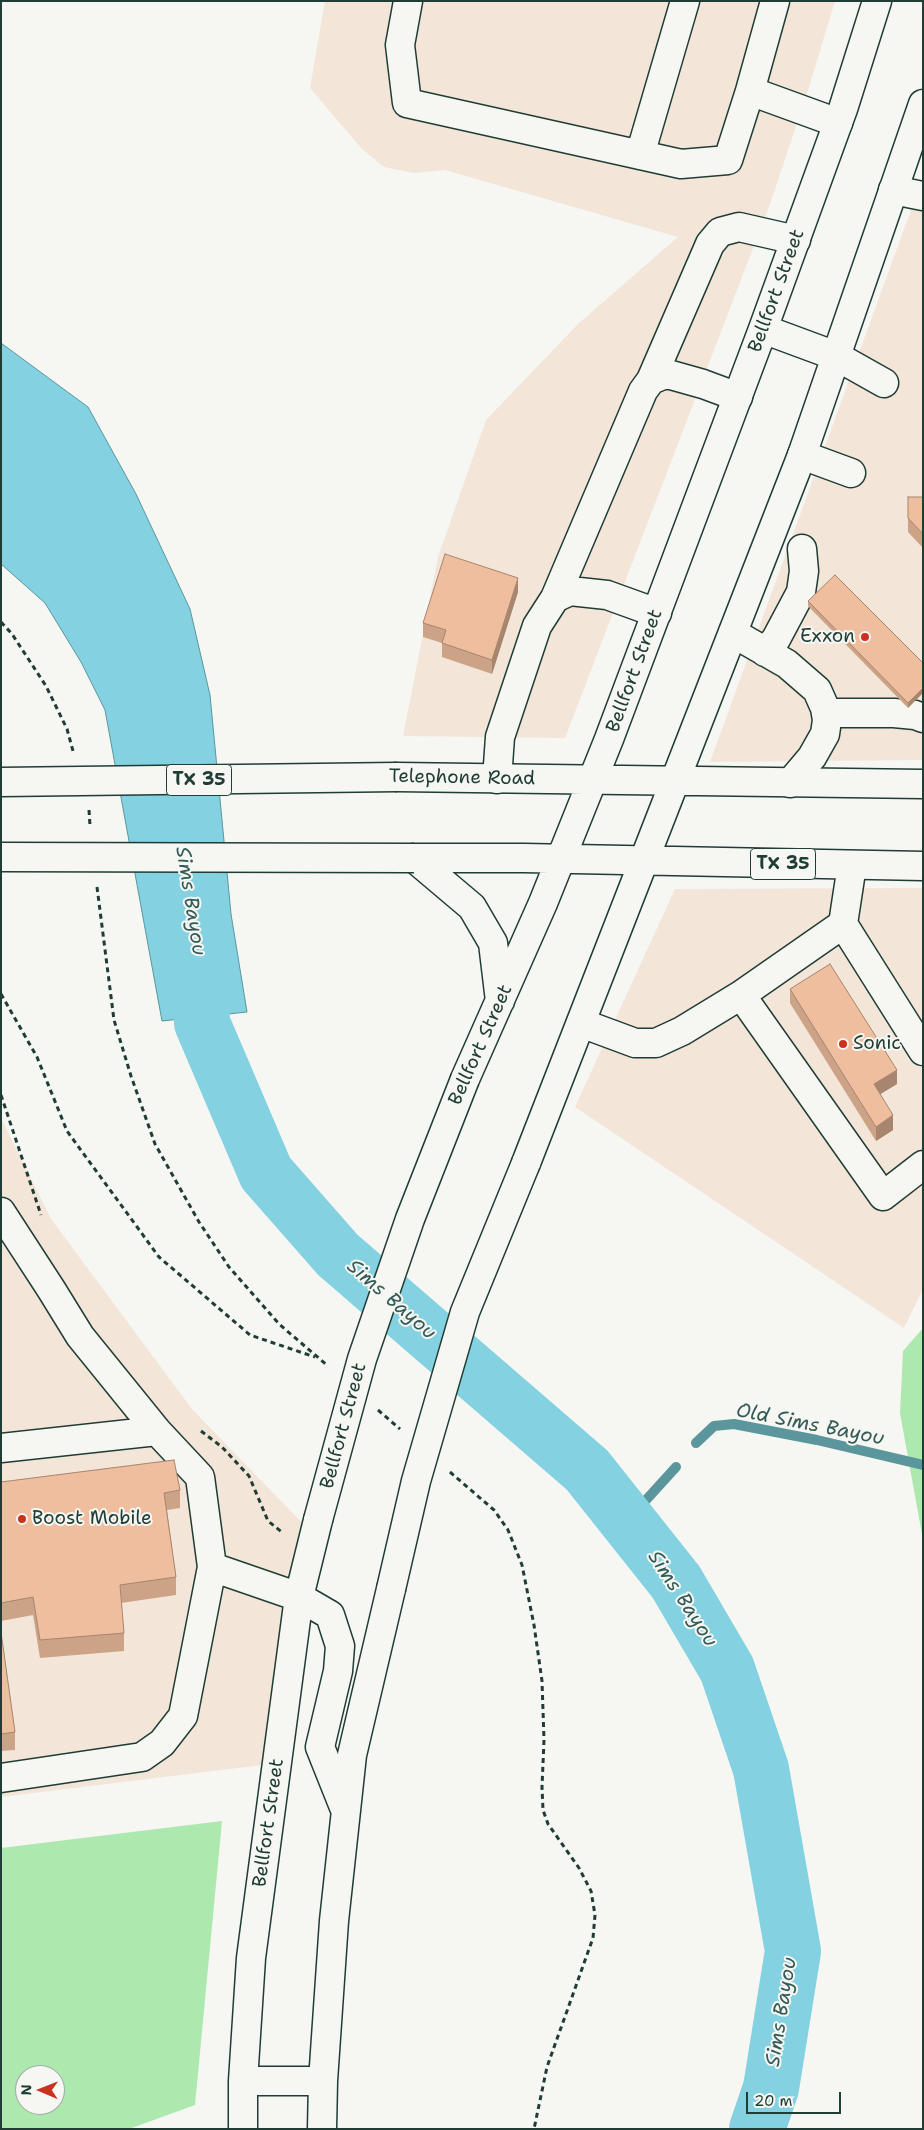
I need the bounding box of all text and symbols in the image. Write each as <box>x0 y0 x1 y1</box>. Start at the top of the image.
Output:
street label: Bellfort Street <box>744 226 810 356</box>
street label: Bellfort Street <box>602 606 668 736</box>
place label: Exxon <box>800 626 855 648</box>
marker: Exxon <box>859 631 871 643</box>
road number: TX 35 <box>166 764 232 796</box>
street label: Telephone Road <box>389 765 535 791</box>
water label: Sims Bayou <box>170 845 210 957</box>
road number: TX 35 <box>750 849 816 880</box>
street label: Bellfort Street <box>444 981 518 1109</box>
place label: Sonic <box>853 1033 901 1055</box>
marker: Sonic <box>837 1038 849 1050</box>
water label: Sims Bayou <box>342 1255 440 1345</box>
street label: Bellfort Street <box>316 1360 372 1492</box>
water label: Old Sims Bayou <box>734 1399 886 1451</box>
place label: Boost Mobile <box>32 1508 152 1530</box>
marker: Boost Mobile <box>16 1513 28 1525</box>
water label: Sims Bayou <box>642 1546 722 1652</box>
street label: Bellfort Street <box>249 1757 289 1889</box>
water label: Sims Bayou <box>762 1956 802 2068</box>
north arrow <box>15 2065 65 2115</box>
scale bar <box>749 2082 844 2114</box>
text: N <box>17 2084 35 2095</box>
text: 20 m <box>754 2091 793 2111</box>

